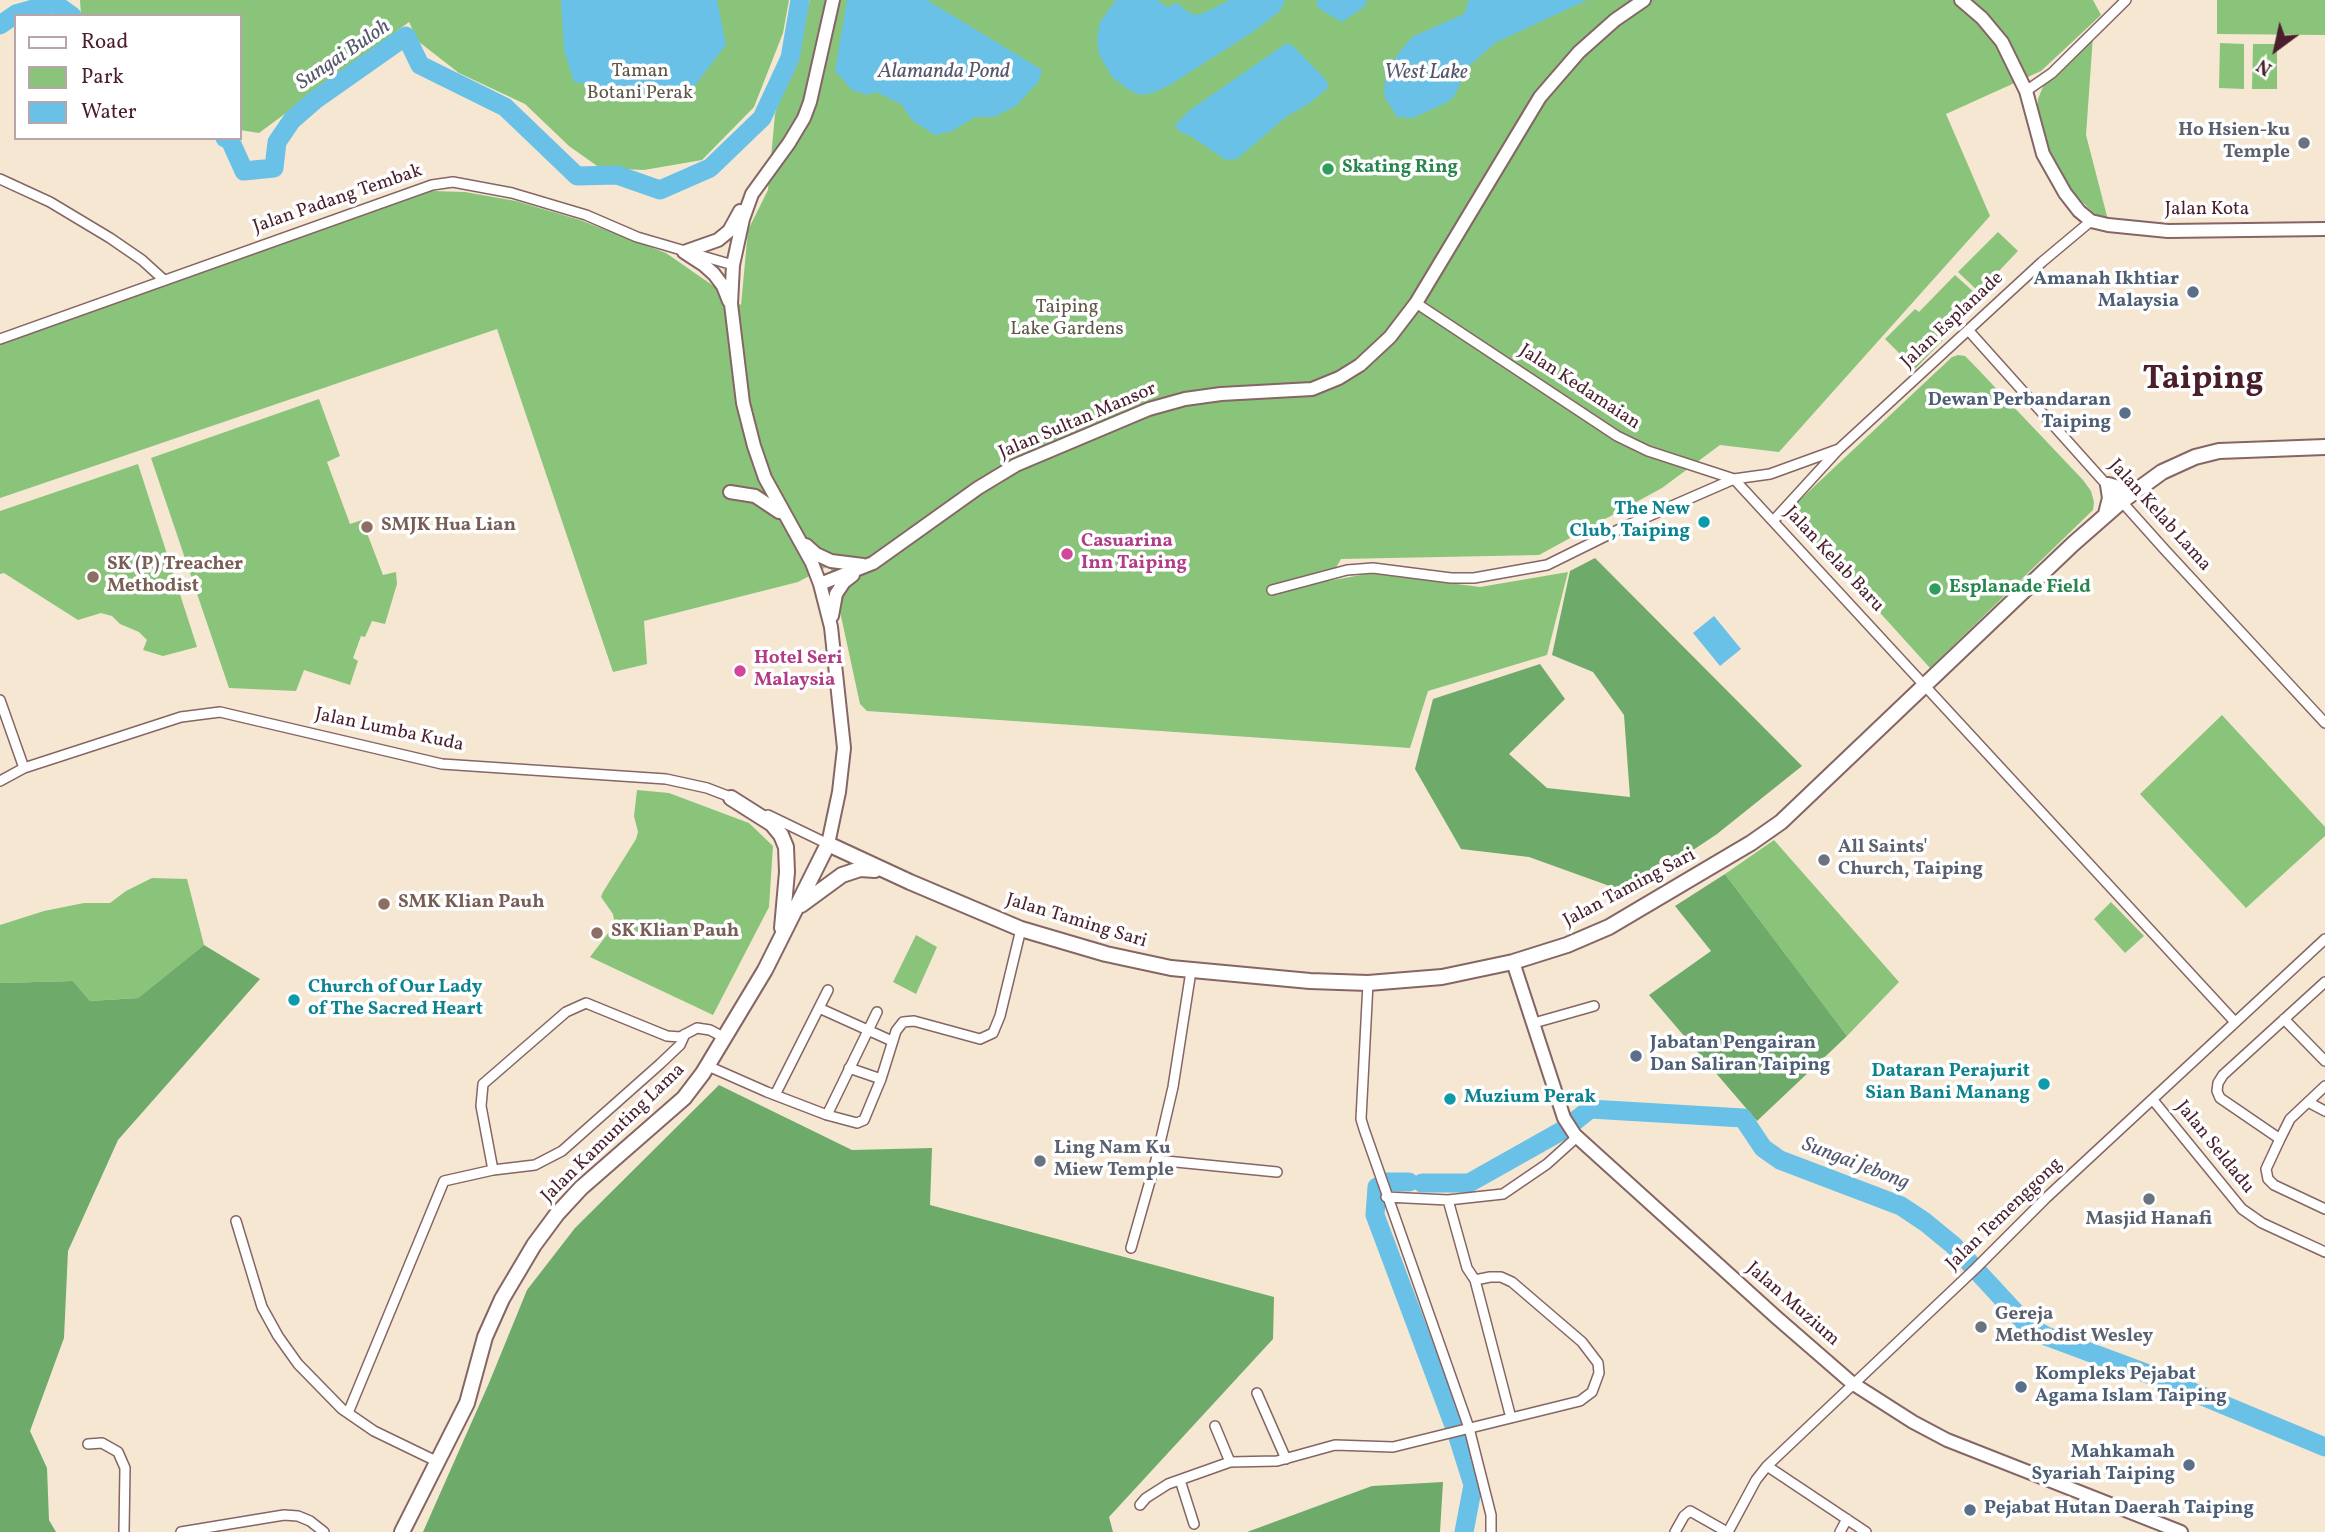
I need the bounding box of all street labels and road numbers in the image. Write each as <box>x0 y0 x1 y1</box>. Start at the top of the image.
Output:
street label: Jalan Padang Tembak <box>250 160 426 240</box>
street label: Jalan Kota <box>2165 200 2249 222</box>
street label: Jalan Esplanade <box>1897 268 2009 374</box>
street label: Jalan Kedamaian <box>1514 340 1644 436</box>
street label: Jalan Sultan Mansor <box>996 379 1160 465</box>
street label: Jalan Kelab Lama <box>2103 455 2215 577</box>
street label: Jalan Kelab Baru <box>1778 502 1888 618</box>
street label: Jalan Lumba Kuda <box>312 704 466 758</box>
street label: Jalan Taming Sari <box>1560 845 1700 933</box>
street label: Jalan Taming Sari <box>1003 890 1149 954</box>
street label: Jalan Kamunting Lama <box>537 1060 691 1208</box>
street label: Jalan Seldadu <box>2170 1097 2258 1199</box>
street label: Jalan Temenggong <box>1942 1154 2068 1276</box>
street label: Jalan Muzium <box>1740 1258 1844 1352</box>

